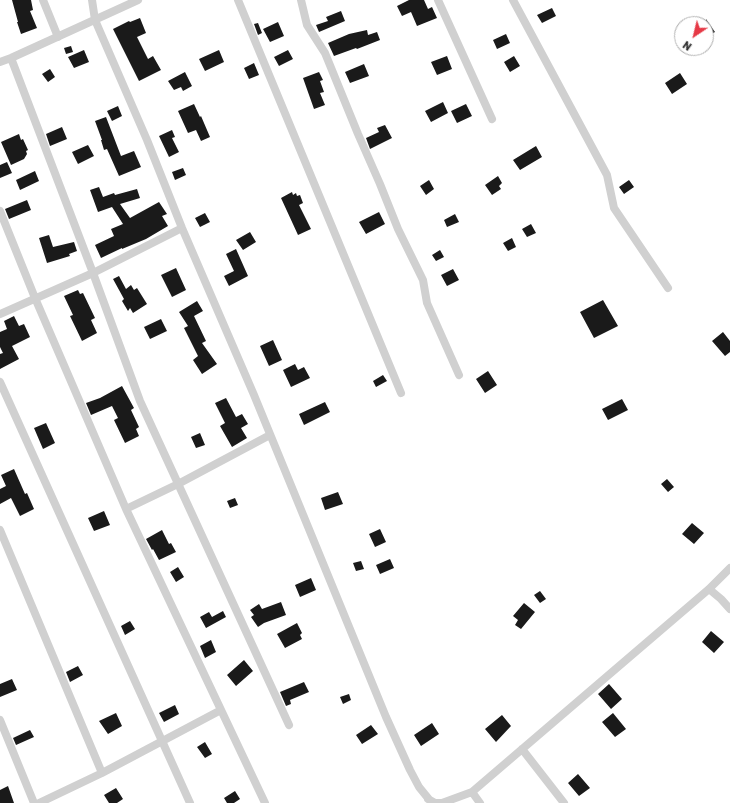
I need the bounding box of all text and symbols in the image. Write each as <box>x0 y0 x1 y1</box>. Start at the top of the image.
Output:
north arrow <box>674 16 714 56</box>
text: N <box>680 38 694 53</box>

